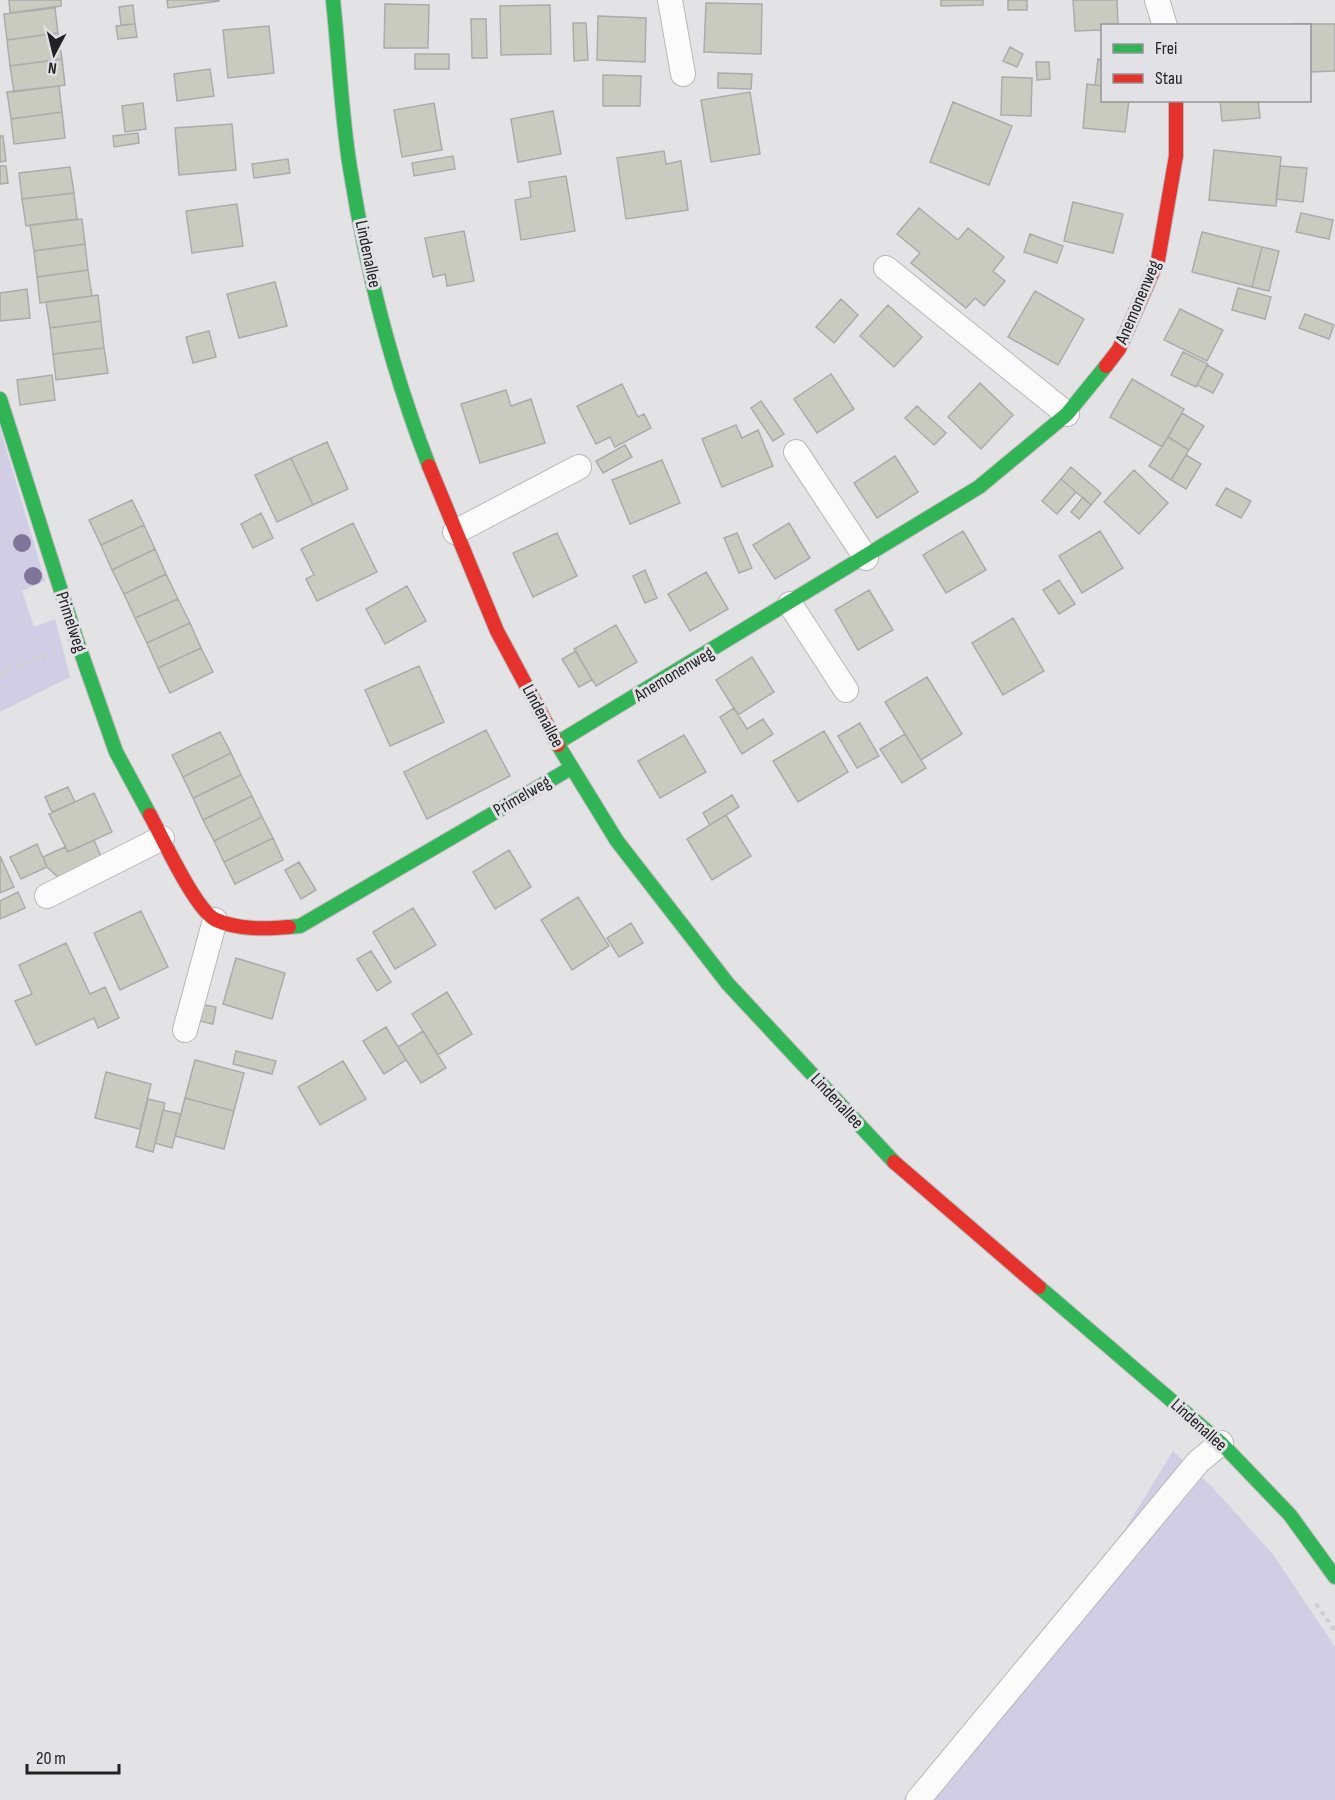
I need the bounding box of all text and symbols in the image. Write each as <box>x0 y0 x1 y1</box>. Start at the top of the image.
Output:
north arrow <box>24 24 84 84</box>
legend <box>1101 24 1311 102</box>
text: Frei <box>1155 38 1177 59</box>
text: N <box>47 57 58 77</box>
text: Stau <box>1155 68 1183 89</box>
street label: Lindenallee <box>351 218 385 290</box>
street label: Anemonenweg <box>1111 257 1165 348</box>
street label: Primelweg <box>51 589 91 655</box>
street label: Anemonenweg <box>630 642 718 706</box>
street label: Lindenallee <box>518 681 568 751</box>
street label: Primelweg <box>490 771 554 821</box>
street label: Lindenallee <box>806 1069 868 1133</box>
street label: Lindenallee <box>1167 1394 1231 1456</box>
scale bar <box>27 1737 118 1775</box>
text: 20 m <box>36 1748 66 1769</box>

